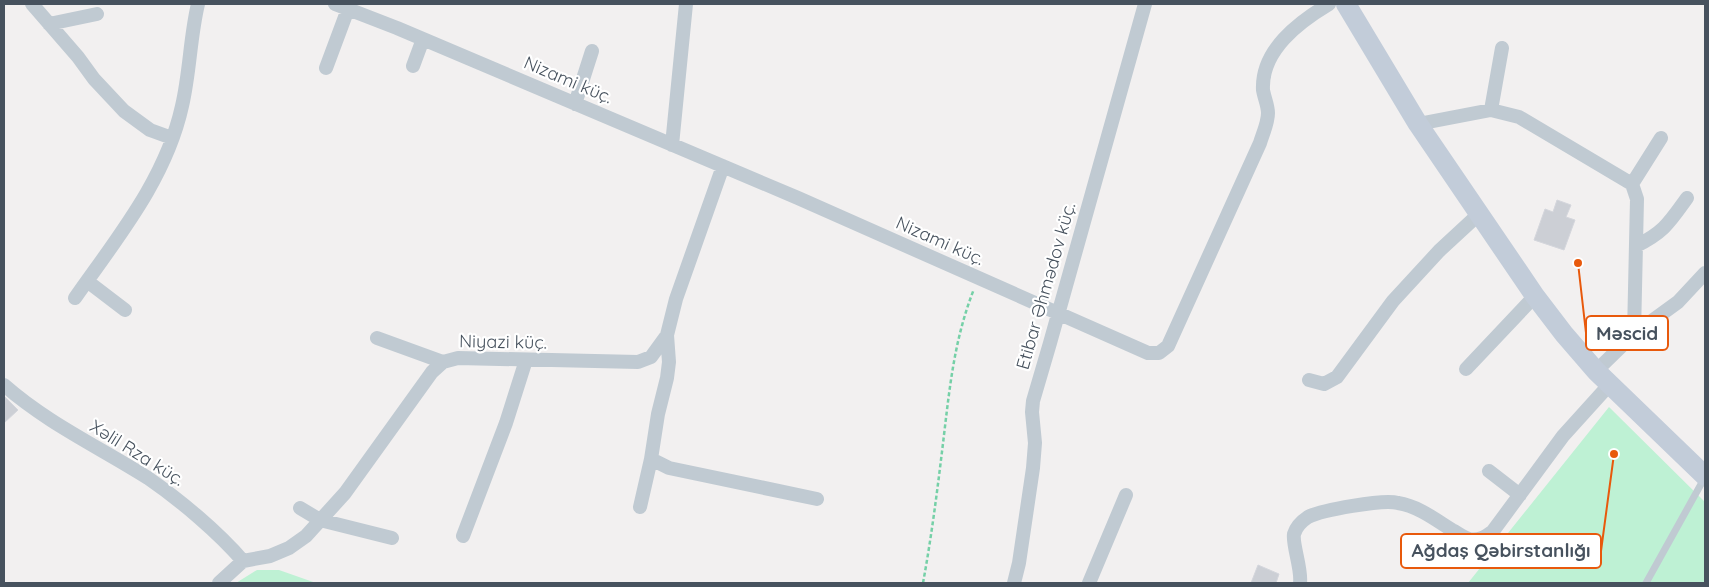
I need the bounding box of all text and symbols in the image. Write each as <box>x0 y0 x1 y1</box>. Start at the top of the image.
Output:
street label: Nizami küç. <box>520 51 616 108</box>
street label: Etibar Əhmədov küç. <box>1011 200 1080 372</box>
street label: Nizami küç. <box>893 211 988 270</box>
callout: Məscid <box>1586 316 1668 350</box>
text: Məscid <box>1596 321 1658 345</box>
street label: Niyazi küç. <box>459 329 547 354</box>
street label: Xəlil Rza küç. <box>86 414 189 491</box>
callout: Ağdaş Qəbirstanlığı <box>1401 534 1601 568</box>
text: Ağdaş Qəbirstanlığı <box>1411 538 1591 562</box>

